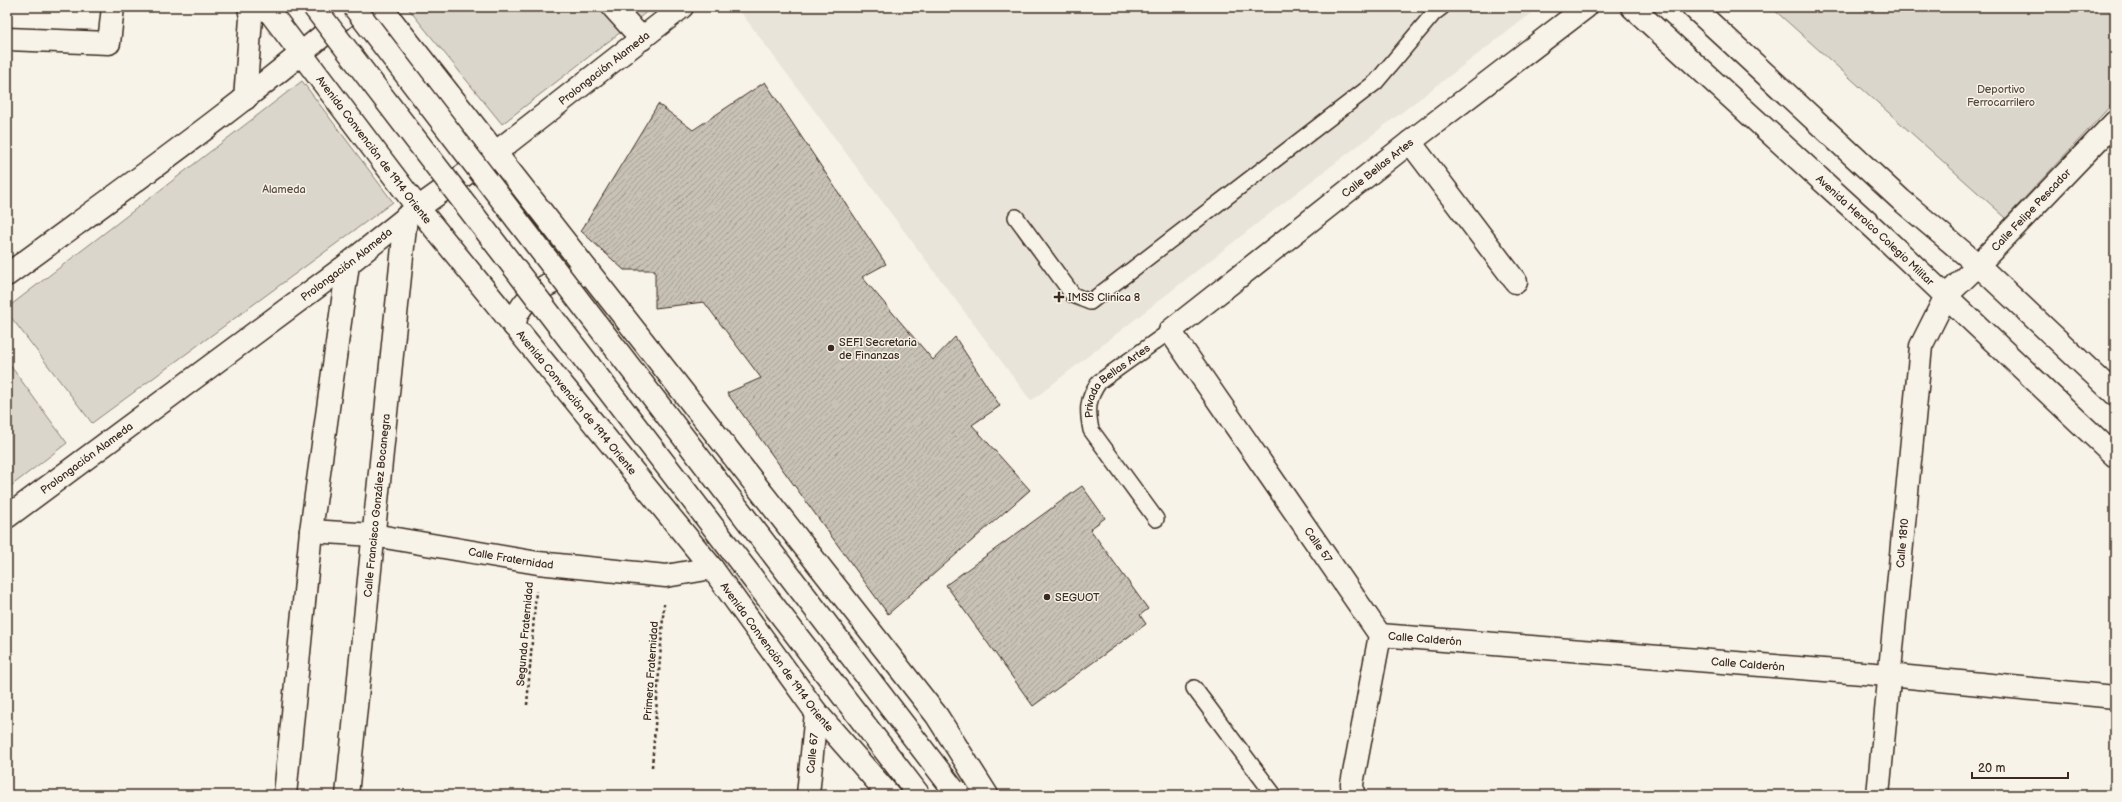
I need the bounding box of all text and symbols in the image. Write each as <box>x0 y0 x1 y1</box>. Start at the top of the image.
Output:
street label: Prolongación Alameda <box>556 28 652 108</box>
street label: Avenida Convención de 1914 Oriente <box>314 73 435 227</box>
park label: Deportivo Ferrocarrilero <box>1967 83 2035 109</box>
street label: Calle Bellas Artes <box>1339 135 1416 200</box>
street label: Calle Felipe Pescador <box>1988 165 2074 254</box>
street label: Avenida Heroico Colegio Militar <box>1814 172 1938 289</box>
park label: Alameda <box>262 183 306 196</box>
street label: Prolongación Alameda <box>298 225 394 304</box>
marker: IMSS Clinica 8 <box>1053 291 1065 303</box>
place label: IMSS Clinica 8 <box>1068 291 1140 304</box>
street label: Avenida Convención de 1914 Oriente <box>514 328 640 477</box>
place label: SEFI Secretaria de Finanzas <box>839 336 917 362</box>
street label: Privada Bellas Artes <box>1082 341 1153 418</box>
marker: SEFI Secretaria de Finanzas <box>826 343 836 353</box>
street label: Calle Francisco González Bocanegra <box>361 413 392 598</box>
street label: Prolongación Alameda <box>38 419 135 497</box>
street label: Calle 1810 <box>1893 517 1911 569</box>
street label: Calle 57 <box>1301 525 1335 566</box>
street label: Calle Fraternidad <box>467 545 554 571</box>
street label: Avenida Convención de 1914 Oriente <box>718 580 837 734</box>
street label: Segunda Fraternidad <box>514 581 536 687</box>
place label: SEGUOT <box>1055 591 1100 604</box>
marker: SEGUOT <box>1042 592 1052 602</box>
street label: Primera Fraternidad <box>641 621 661 721</box>
street label: Calle Calderón <box>1387 629 1462 648</box>
street label: Calle Calderón <box>1710 655 1785 673</box>
street label: Calle 67 <box>804 732 821 774</box>
scale bar <box>1972 754 2068 780</box>
text: 20 m <box>1978 761 2005 776</box>

